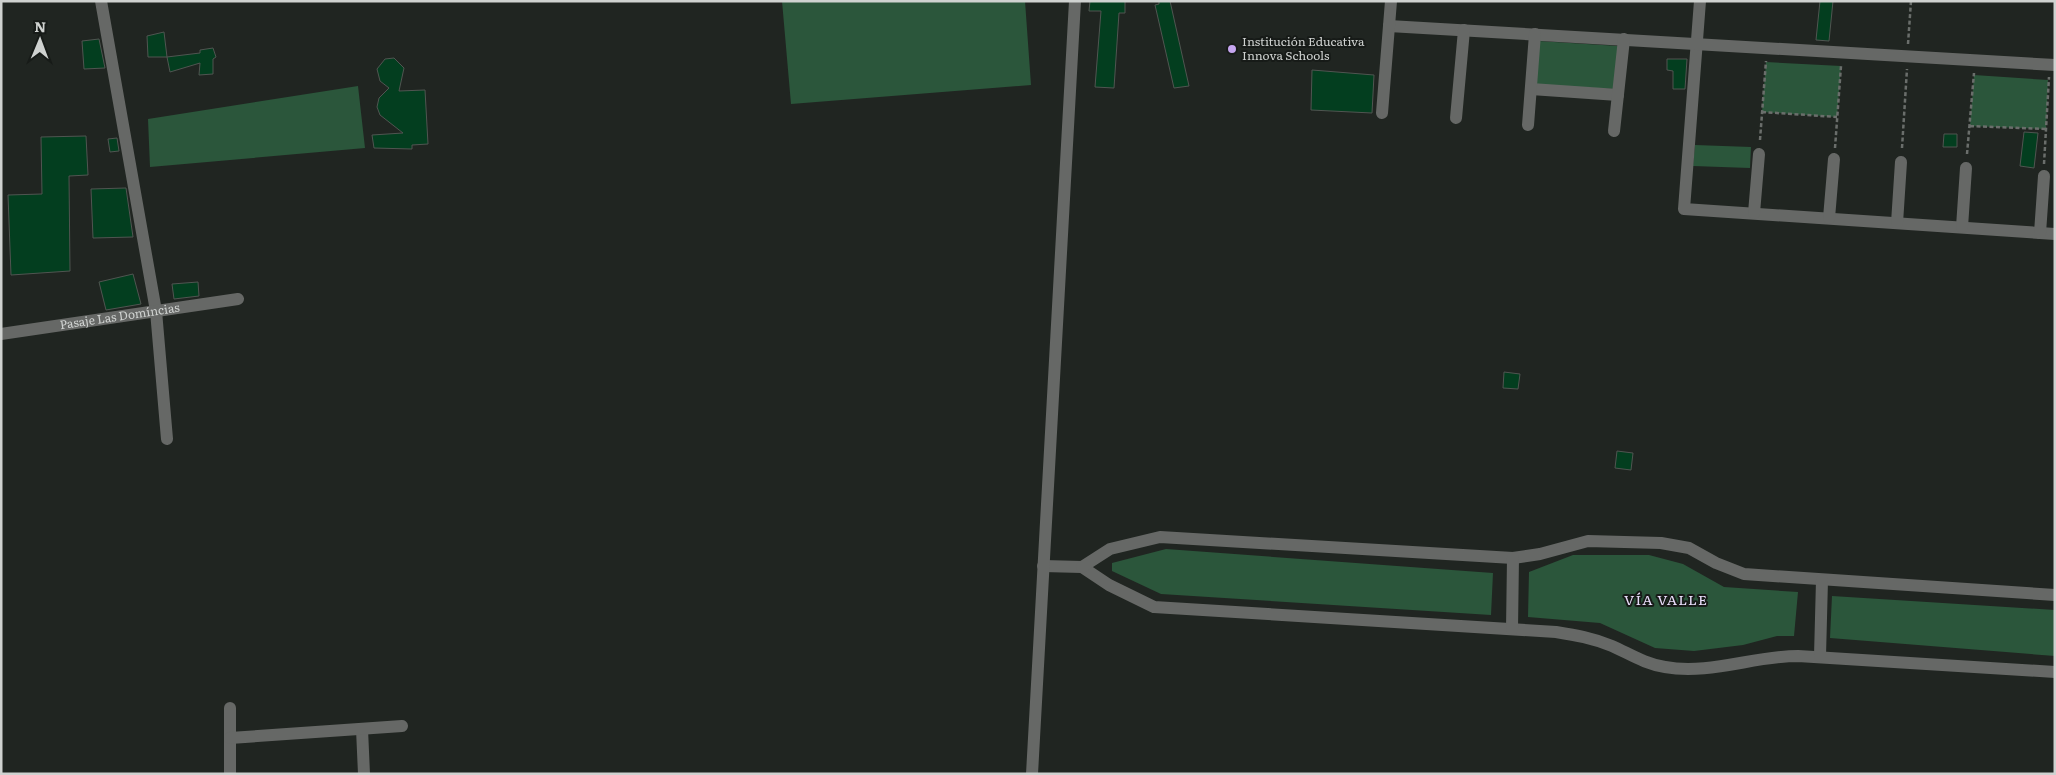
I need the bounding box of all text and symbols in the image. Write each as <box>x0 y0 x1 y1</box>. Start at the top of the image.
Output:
north arrow <box>15 15 65 65</box>
text: N <box>34 16 47 36</box>
place label: Institución Educativa Innova Schools <box>1242 32 1365 64</box>
marker: Institución Educativa Innova Schools <box>1226 43 1238 55</box>
street label: Pasaje Las Domíncias <box>58 298 181 333</box>
district label: VÍA VALLE <box>1624 589 1708 609</box>

